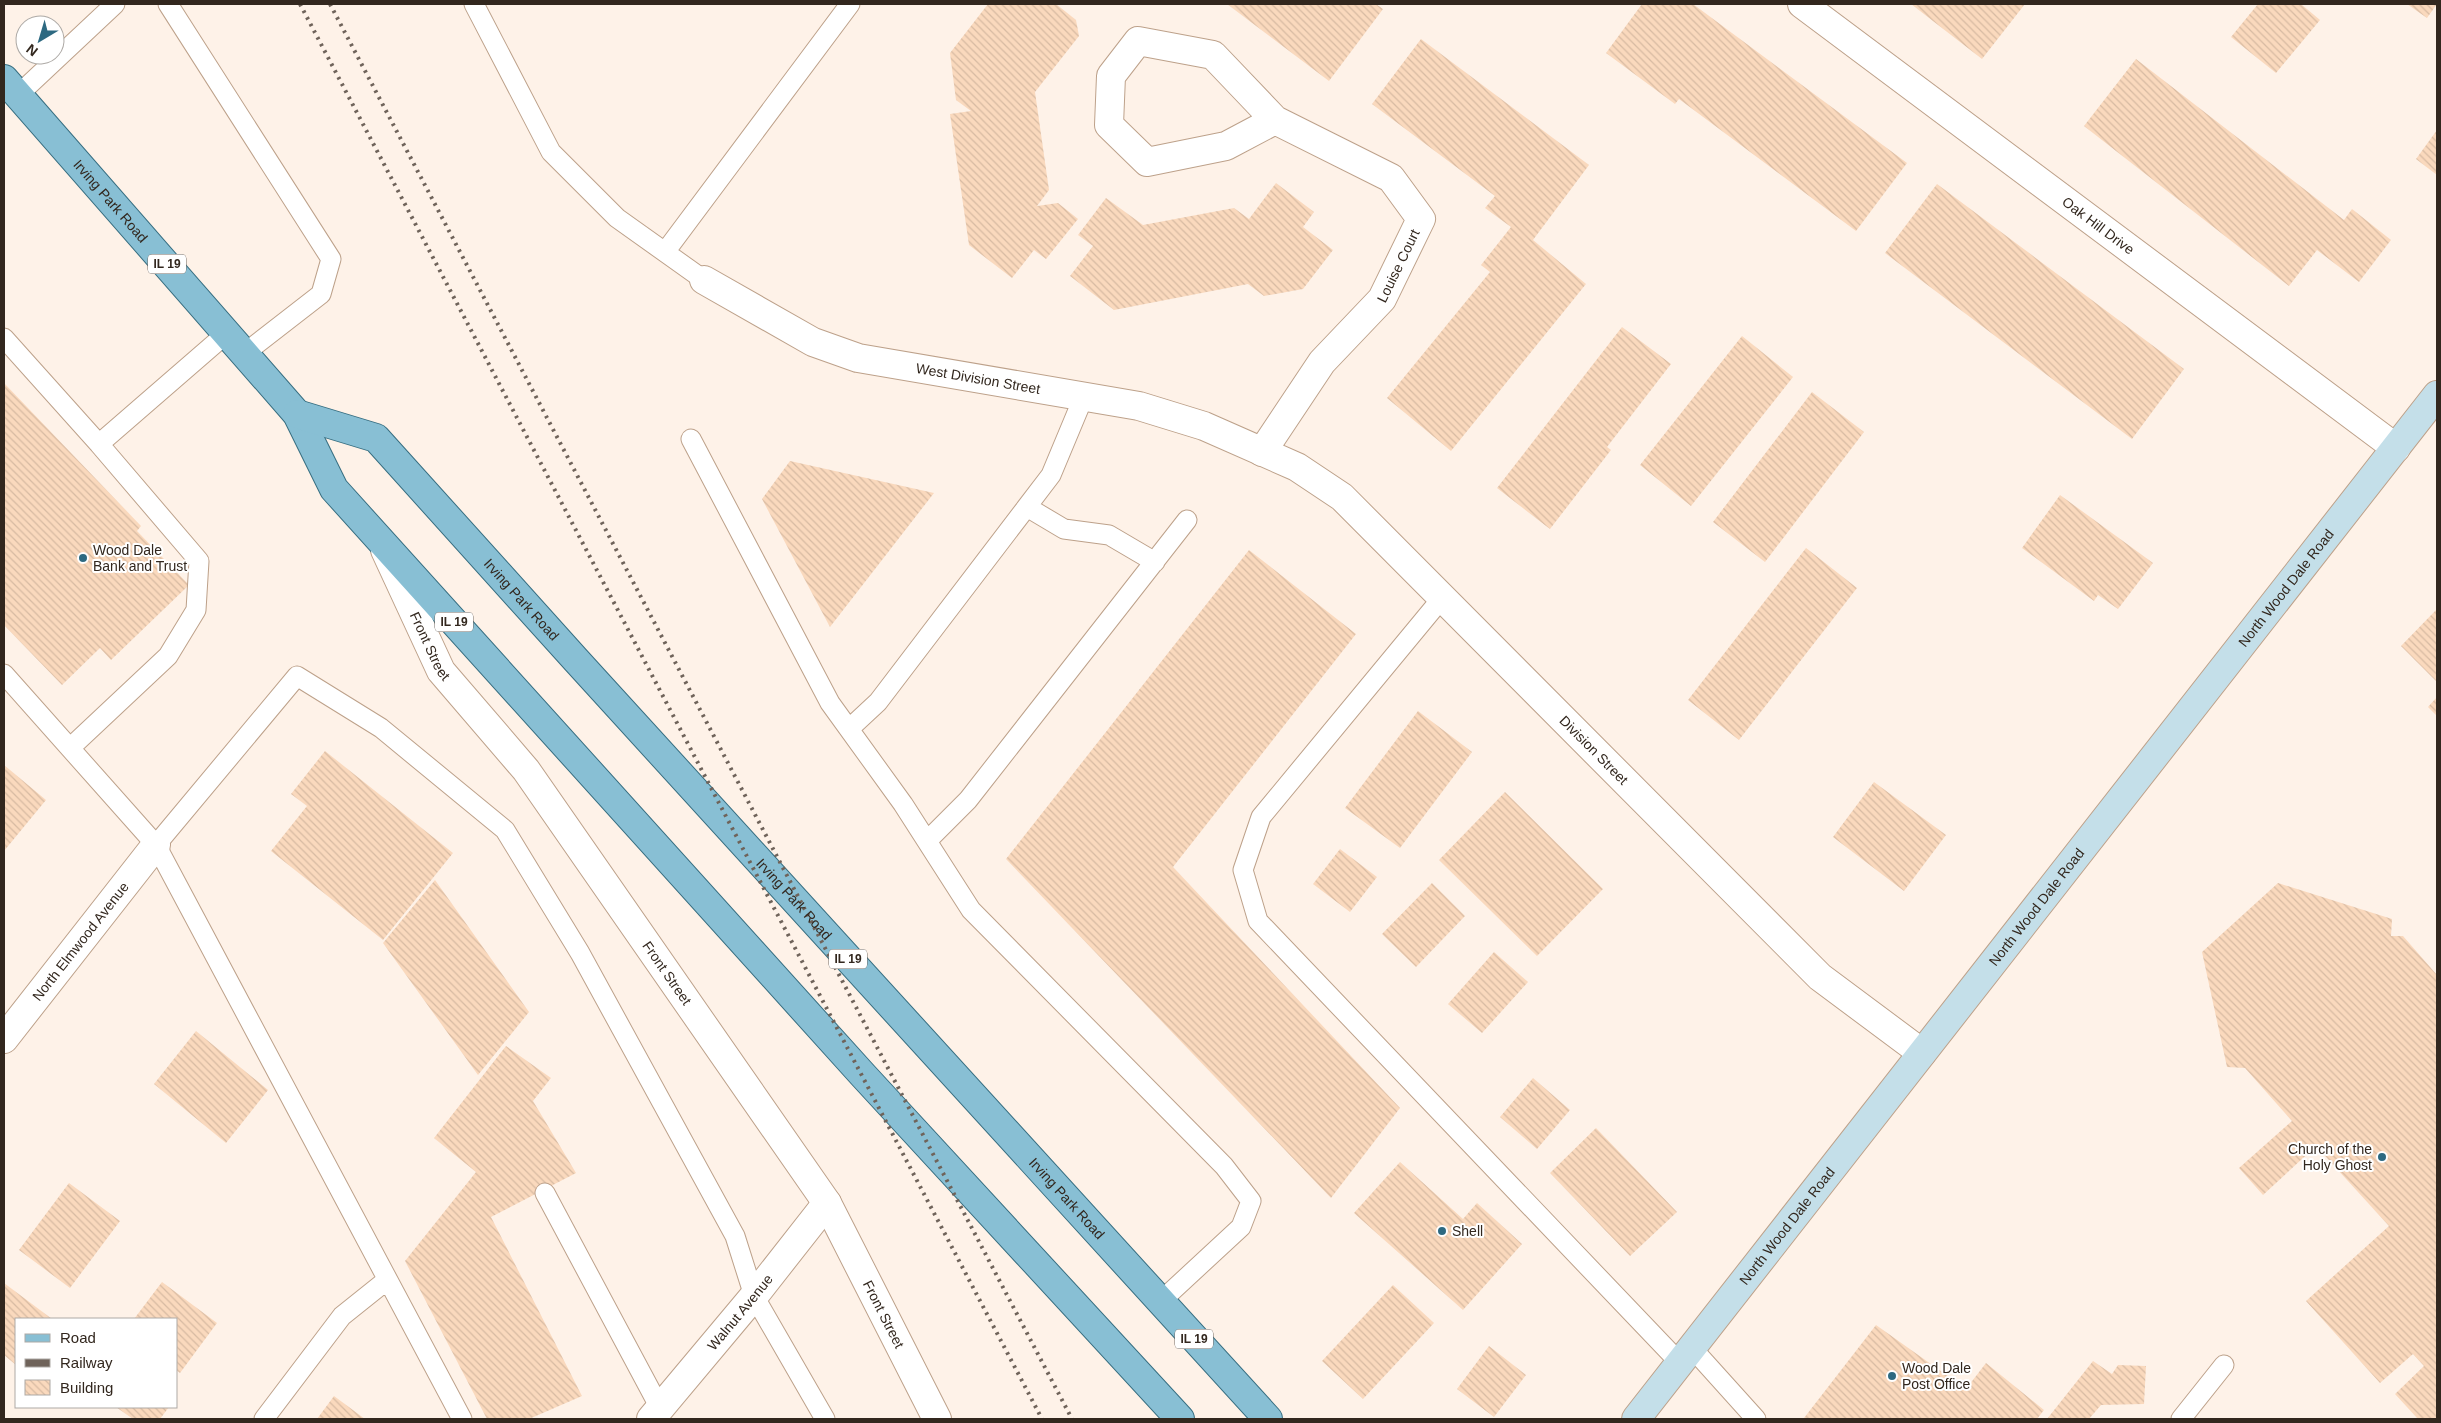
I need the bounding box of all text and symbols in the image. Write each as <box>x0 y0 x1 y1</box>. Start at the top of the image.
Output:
north arrow <box>15 15 65 65</box>
text: N <box>23 41 41 60</box>
street label: Irving Park Road <box>70 156 151 245</box>
street label: Oak Hill Drive <box>2059 193 2138 258</box>
street label: Louise Court <box>1374 227 1423 305</box>
road number: IL 19 <box>148 254 186 274</box>
street label: West Division Street <box>915 360 1042 397</box>
street label: North Wood Dale Road <box>2235 526 2337 650</box>
place label: Wood Dale Bank and Trust <box>93 542 187 574</box>
marker: Wood Dale Bank and Trust <box>77 552 89 564</box>
street label: Irving Park Road <box>481 555 562 644</box>
street label: Front Street <box>407 609 453 684</box>
road number: IL 19 <box>435 612 473 632</box>
street label: Division Street <box>1556 712 1632 788</box>
street label: North Wood Dale Road <box>1986 845 2087 969</box>
street label: Irving Park Road <box>753 855 835 943</box>
street label: North Elmwood Avenue <box>29 879 132 1004</box>
street label: Front Street <box>639 938 695 1008</box>
road number: IL 19 <box>829 950 867 969</box>
place label: Church of the Holy Ghost <box>2288 1141 2372 1173</box>
marker: Church of the Holy Ghost <box>2376 1151 2388 1163</box>
street label: Irving Park Road <box>1026 1154 1108 1242</box>
street label: North Wood Dale Road <box>1736 1164 1838 1288</box>
place label: Shell <box>1452 1223 1483 1239</box>
marker: Shell <box>1436 1225 1448 1237</box>
street label: Walnut Avenue <box>704 1271 776 1353</box>
street label: Front Street <box>860 1278 908 1351</box>
legend <box>15 1318 178 1408</box>
text: Road <box>60 1329 96 1346</box>
road number: IL 19 <box>1175 1330 1213 1348</box>
text: Railway <box>60 1354 113 1371</box>
place label: Wood Dale Post Office <box>1902 1360 1971 1392</box>
marker: Wood Dale Post Office <box>1886 1370 1898 1382</box>
text: Building <box>60 1379 113 1396</box>

